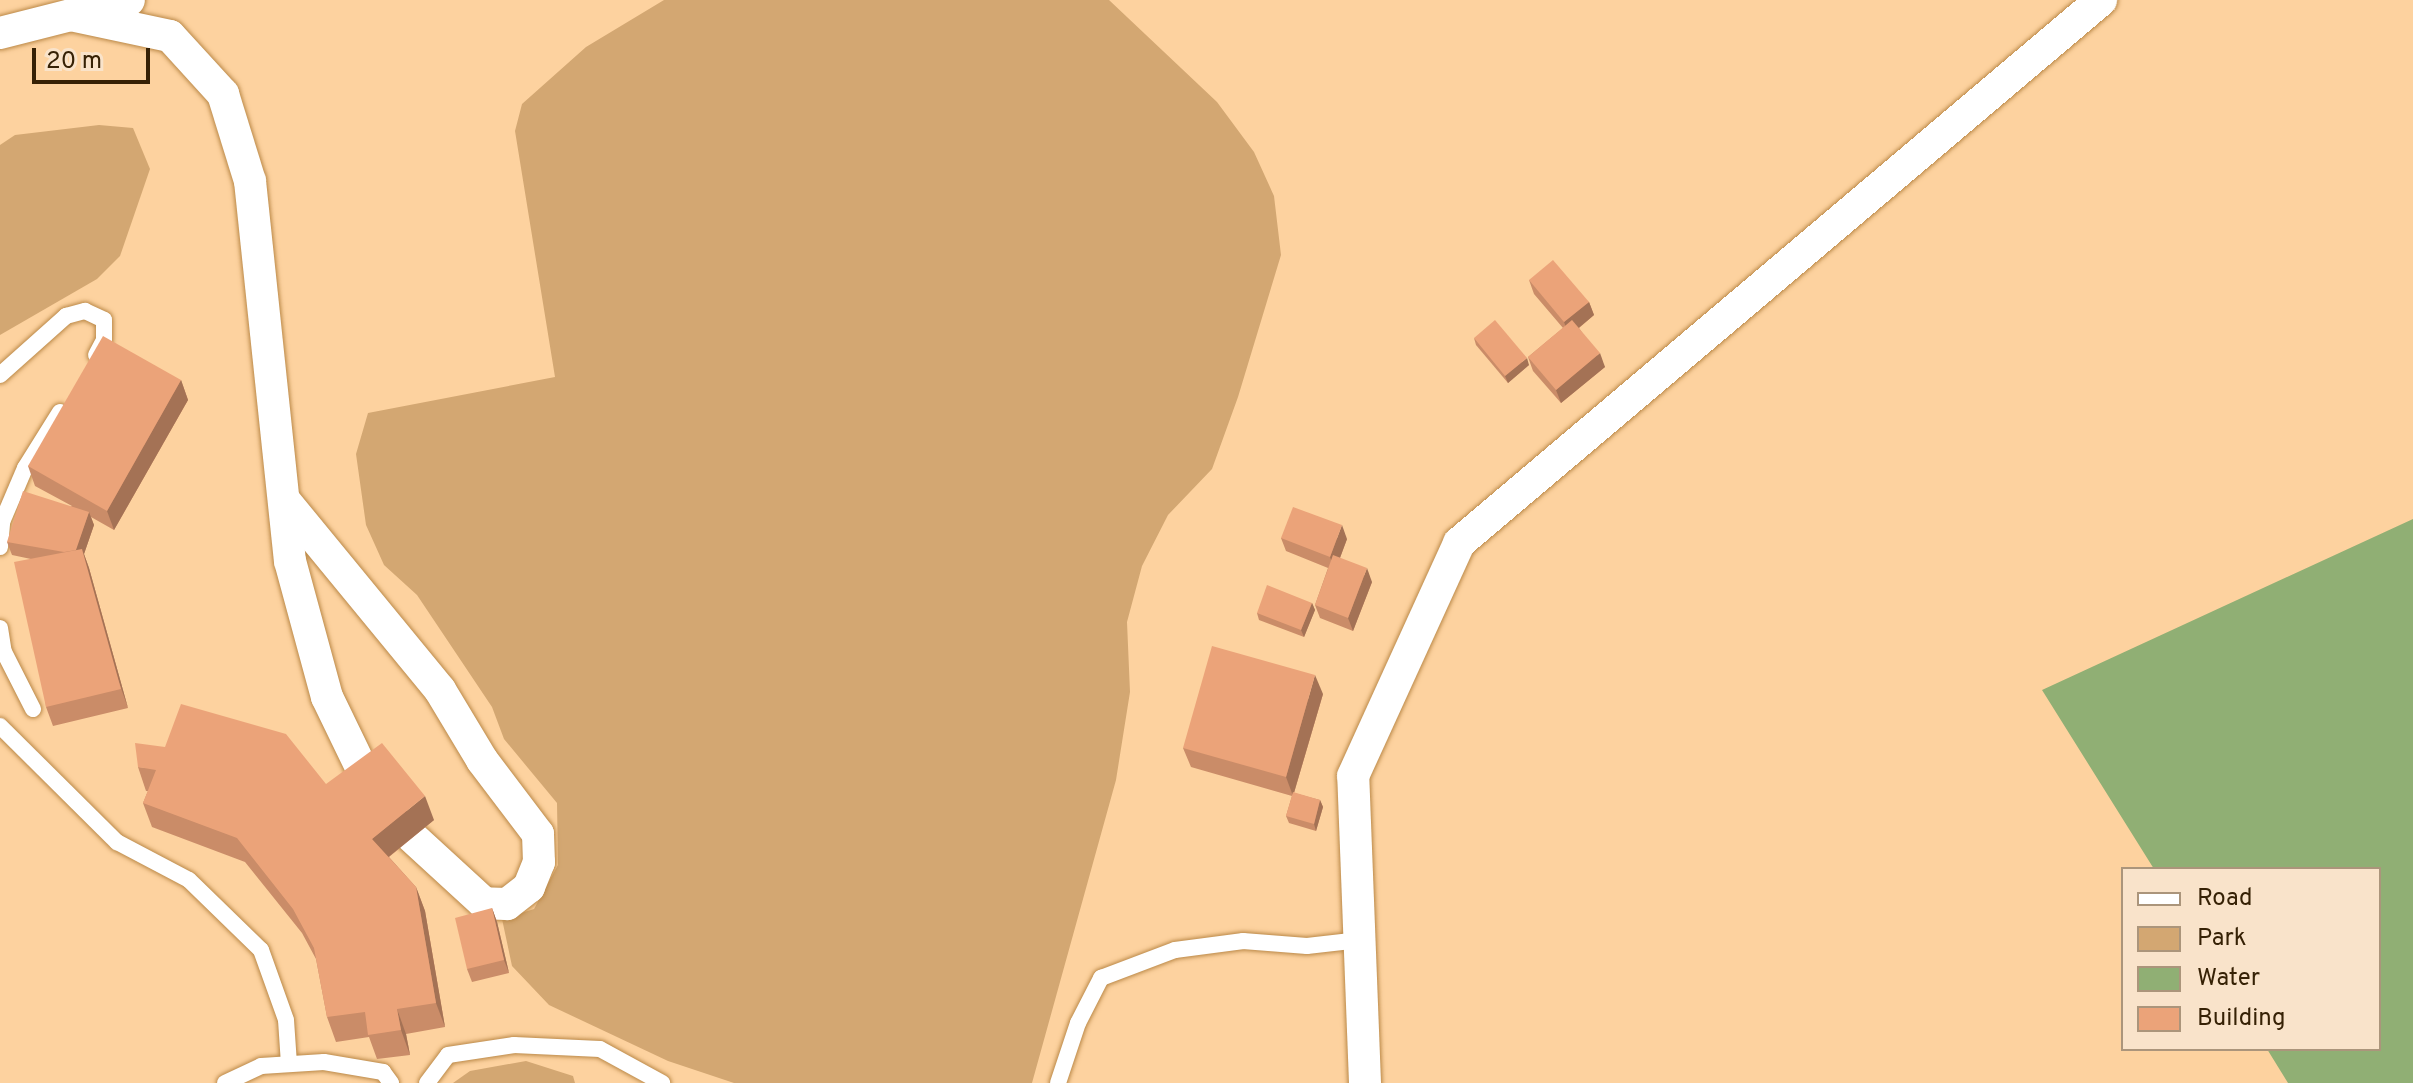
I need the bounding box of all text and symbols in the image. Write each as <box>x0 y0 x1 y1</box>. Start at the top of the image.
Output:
scale bar <box>36 32 154 82</box>
text: 20 m <box>46 47 102 77</box>
legend <box>2121 867 2381 1051</box>
text: Road <box>2197 884 2253 914</box>
text: Park <box>2197 924 2247 954</box>
text: Water <box>2197 964 2260 994</box>
text: Building <box>2197 1004 2286 1034</box>

